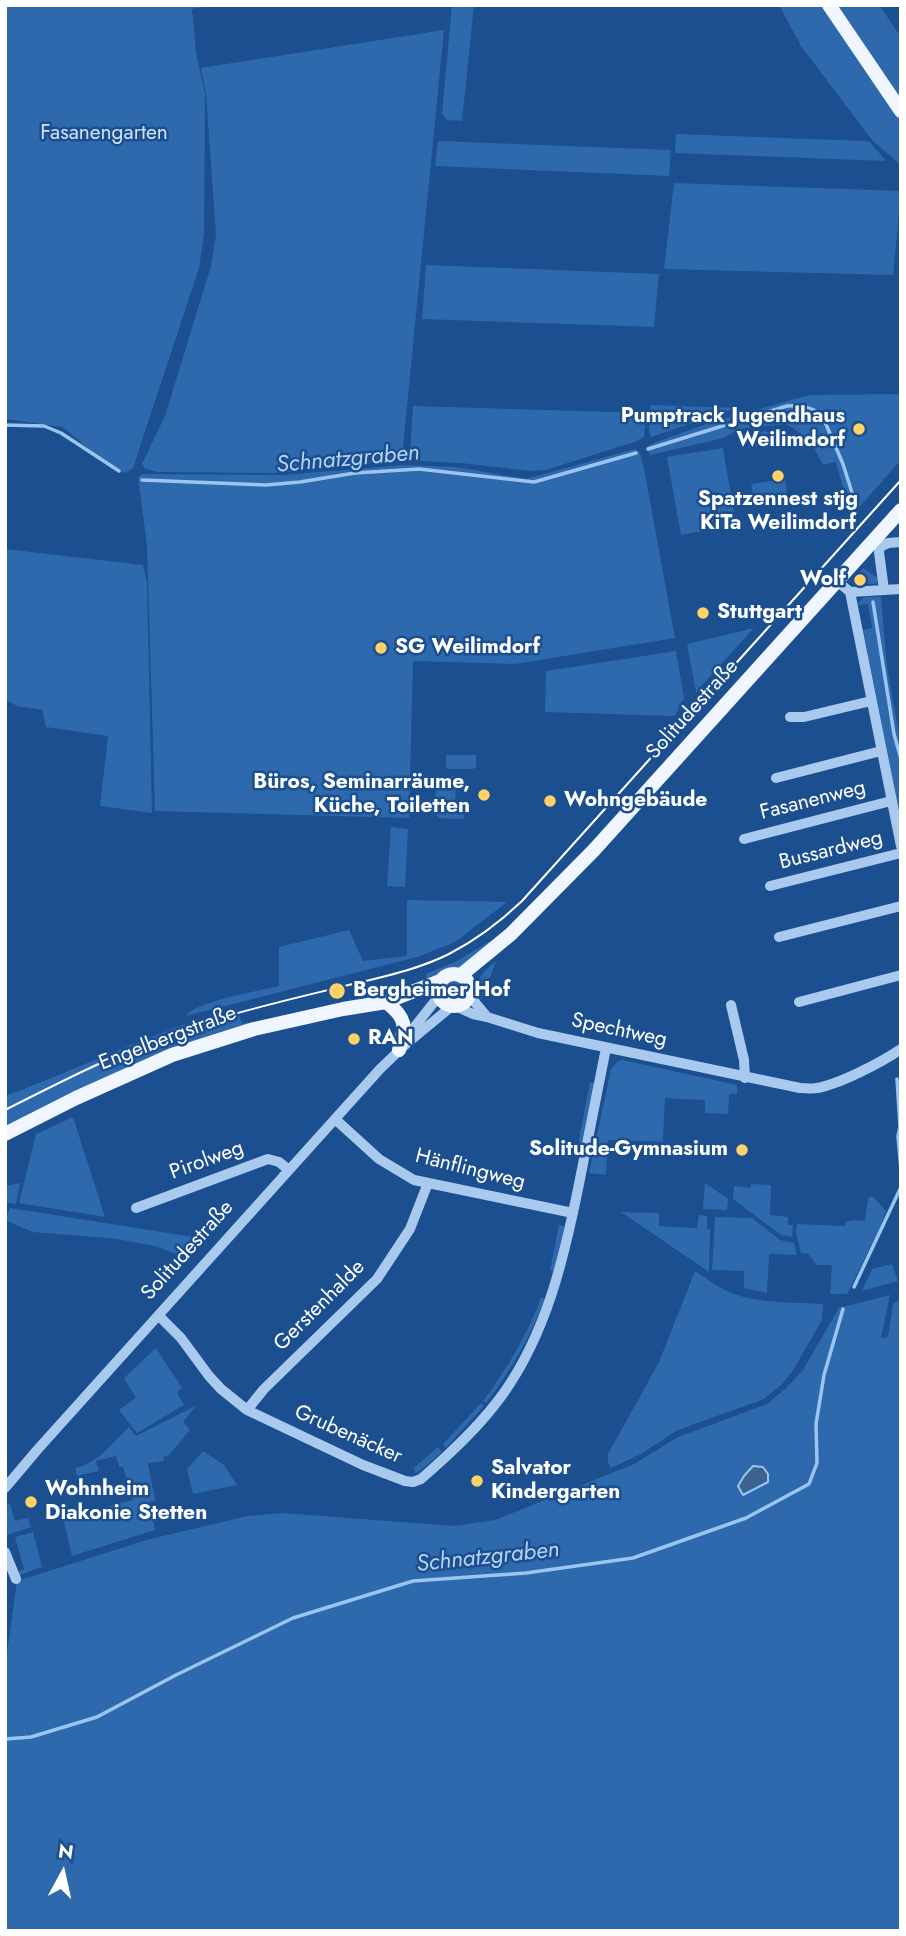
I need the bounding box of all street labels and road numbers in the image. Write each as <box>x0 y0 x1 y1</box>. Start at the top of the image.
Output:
street label: Solitudestraße <box>642 655 744 765</box>
street label: Fasanenweg <box>758 776 868 826</box>
street label: Bussardweg <box>777 826 885 876</box>
street label: Engelbergstraße <box>96 1001 240 1077</box>
street label: Spechtweg <box>569 1009 669 1053</box>
street label: Pirolweg <box>167 1136 247 1186</box>
street label: Hänflingweg <box>412 1144 528 1196</box>
street label: Solitudestraße <box>137 1196 239 1306</box>
street label: Gerstenhalde <box>269 1255 371 1357</box>
street label: Grubenäcker <box>290 1400 406 1470</box>

